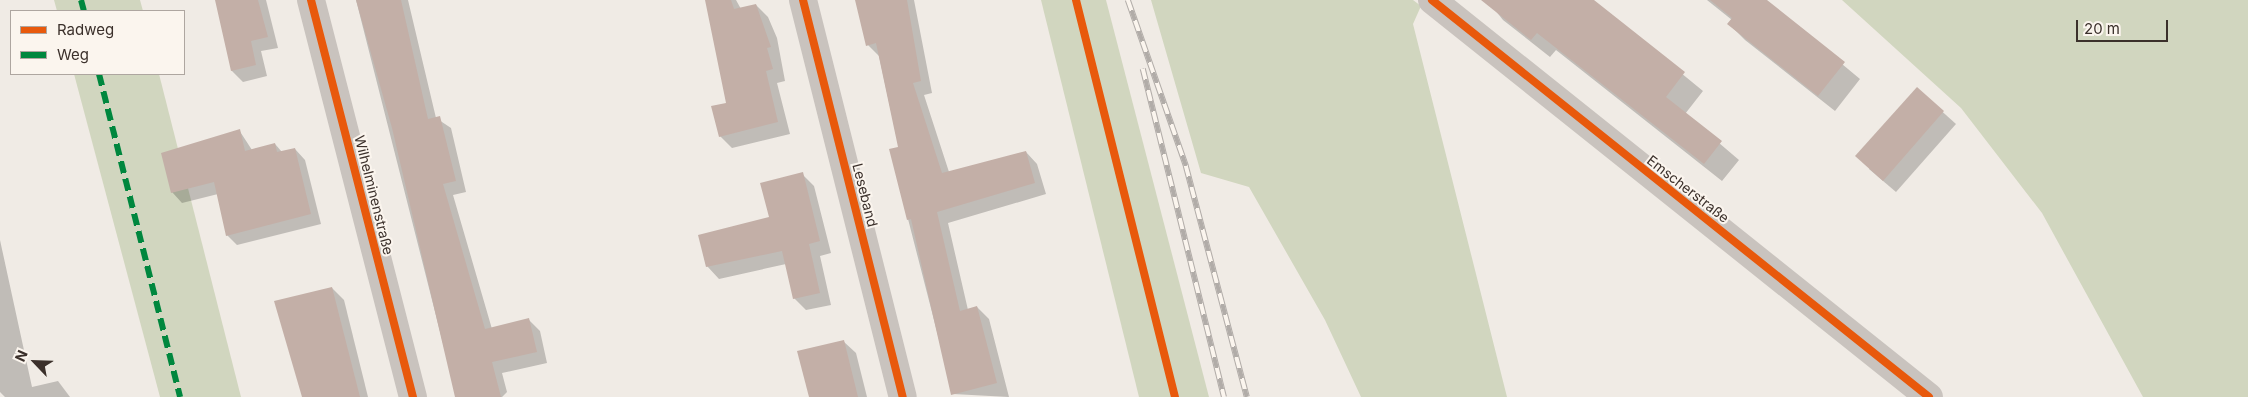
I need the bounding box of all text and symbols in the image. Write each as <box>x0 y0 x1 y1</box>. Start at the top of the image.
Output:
legend <box>10 10 185 75</box>
scale bar <box>2078 10 2170 42</box>
text: 20 m <box>2084 19 2120 38</box>
text: Radweg <box>57 20 114 39</box>
text: Weg <box>57 45 89 64</box>
street label: Wilhelminenstraße <box>351 133 397 257</box>
street label: Emscherstraße <box>1644 152 1732 226</box>
street label: Leseband <box>849 161 881 229</box>
north arrow <box>10 337 60 387</box>
text: N <box>11 347 31 364</box>

